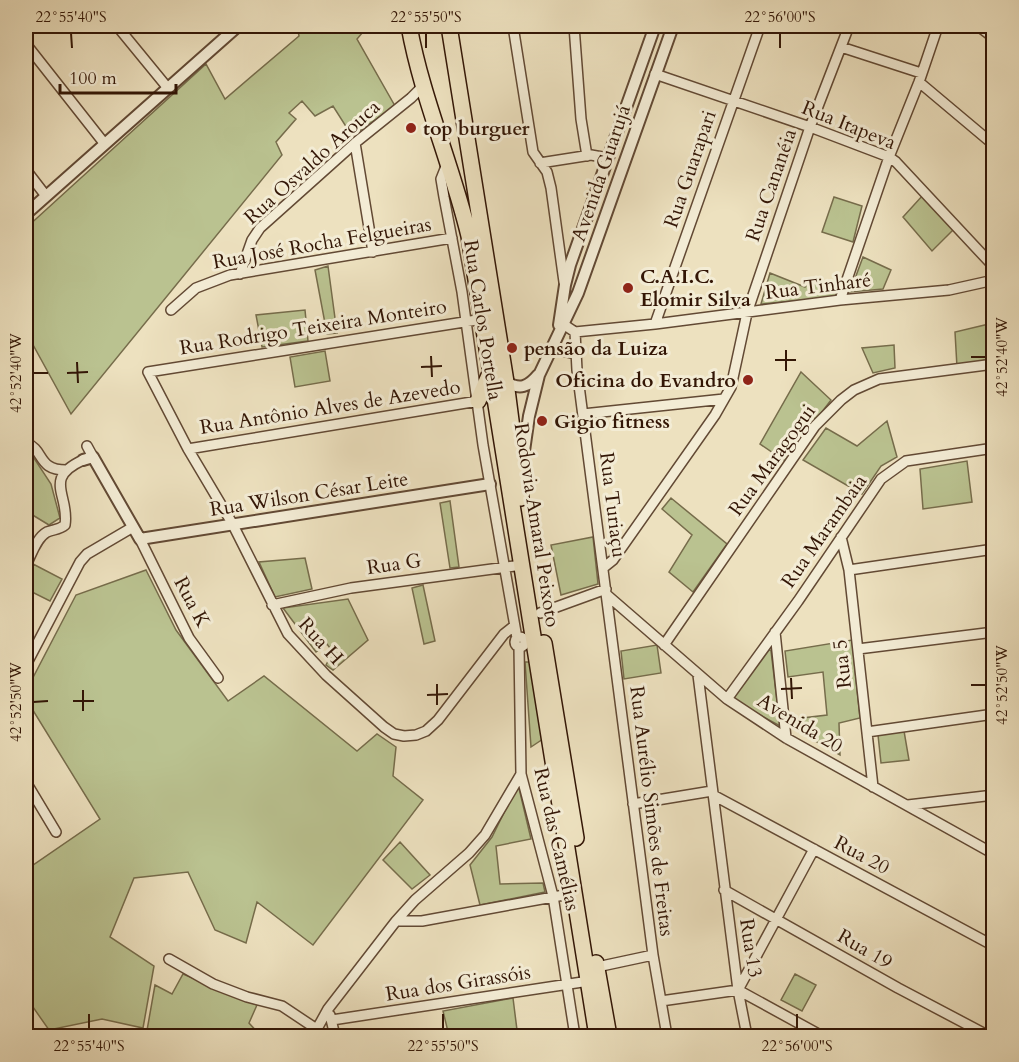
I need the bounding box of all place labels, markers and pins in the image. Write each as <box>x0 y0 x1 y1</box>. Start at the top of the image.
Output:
place label: top burguer <box>423 115 531 142</box>
marker: top burguer <box>404 121 418 135</box>
place label: C.A.I.C. Elomir Silva <box>640 263 751 313</box>
marker: C.A.I.C. Elomir Silva <box>621 281 635 295</box>
place label: pensão da Luiza <box>524 335 668 362</box>
marker: pensão da Luiza <box>505 341 519 355</box>
place label: Oficina do Evandro <box>555 367 736 394</box>
marker: Oficina do Evandro <box>741 373 755 387</box>
place label: Gigio fitness <box>554 408 670 435</box>
marker: Gigio fitness <box>535 414 549 428</box>

